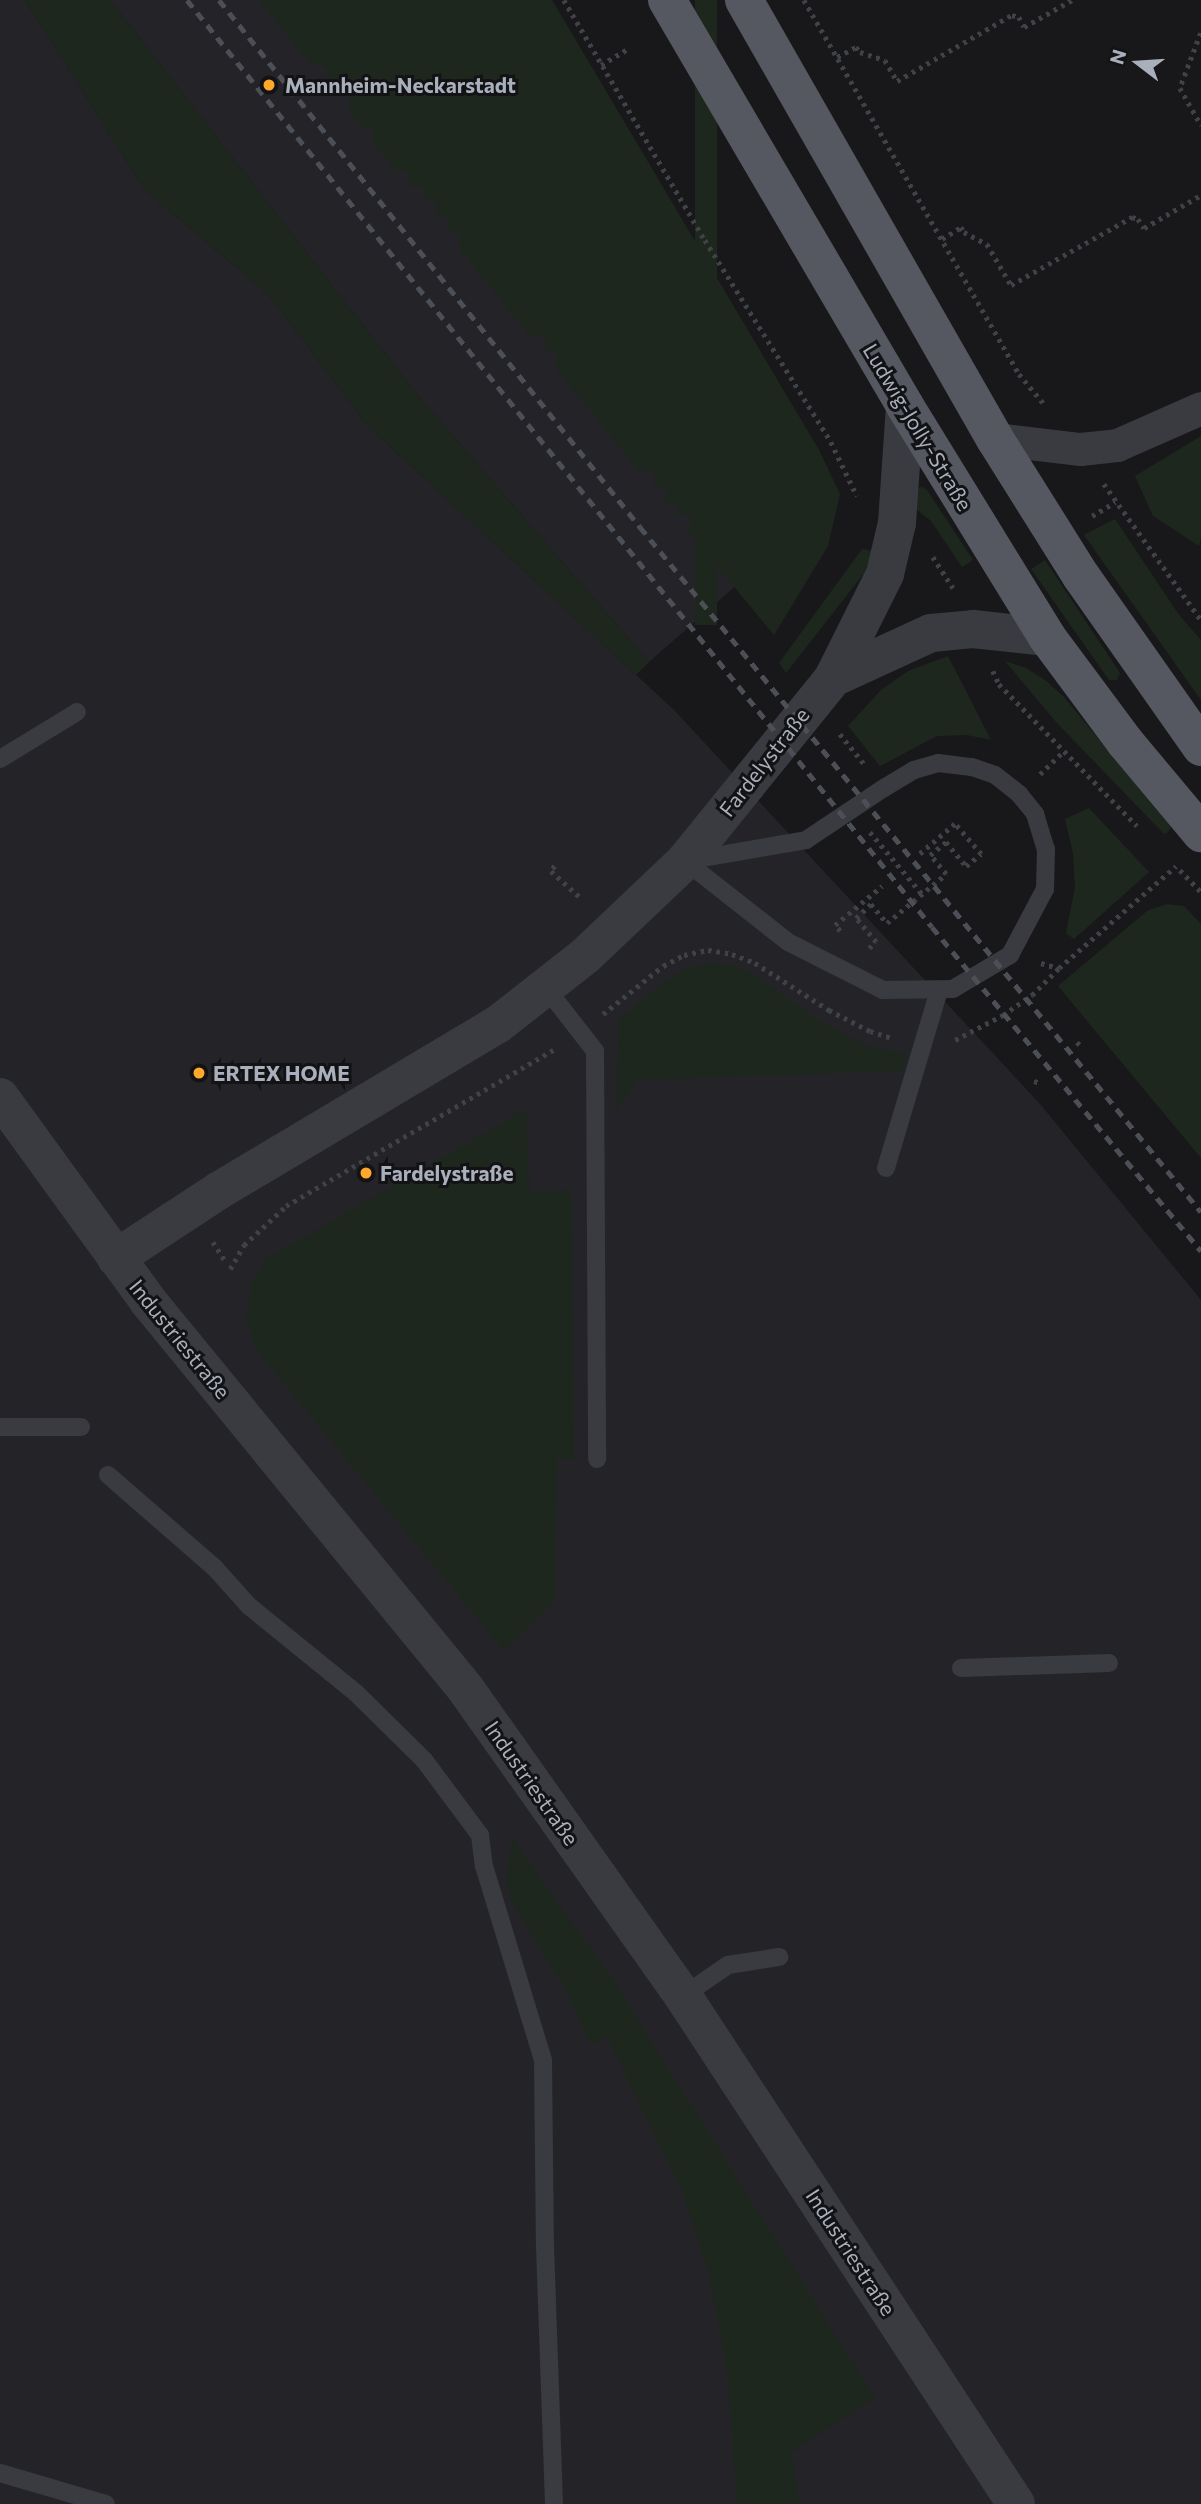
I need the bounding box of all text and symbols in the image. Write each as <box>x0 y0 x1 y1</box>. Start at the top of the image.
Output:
north arrow <box>1103 28 1173 98</box>
text: N <box>1104 47 1131 67</box>
place label: Mannheim-Neckarstadt <box>285 72 516 98</box>
marker: Mannheim-Neckarstadt <box>259 75 279 95</box>
street label: Ludwig-Jolly-Straße <box>858 339 978 515</box>
street label: Fardelystraße <box>714 703 814 821</box>
place label: ERTEX HOME <box>213 1060 350 1086</box>
marker: ERTEX HOME <box>191 1065 207 1081</box>
place label: Fardelystraße <box>380 1160 513 1186</box>
marker: Fardelystraße <box>358 1165 374 1181</box>
street label: Industriestraße <box>124 1274 236 1404</box>
street label: Industriestraße <box>480 1716 584 1850</box>
street label: Industriestraße <box>801 2184 901 2320</box>

